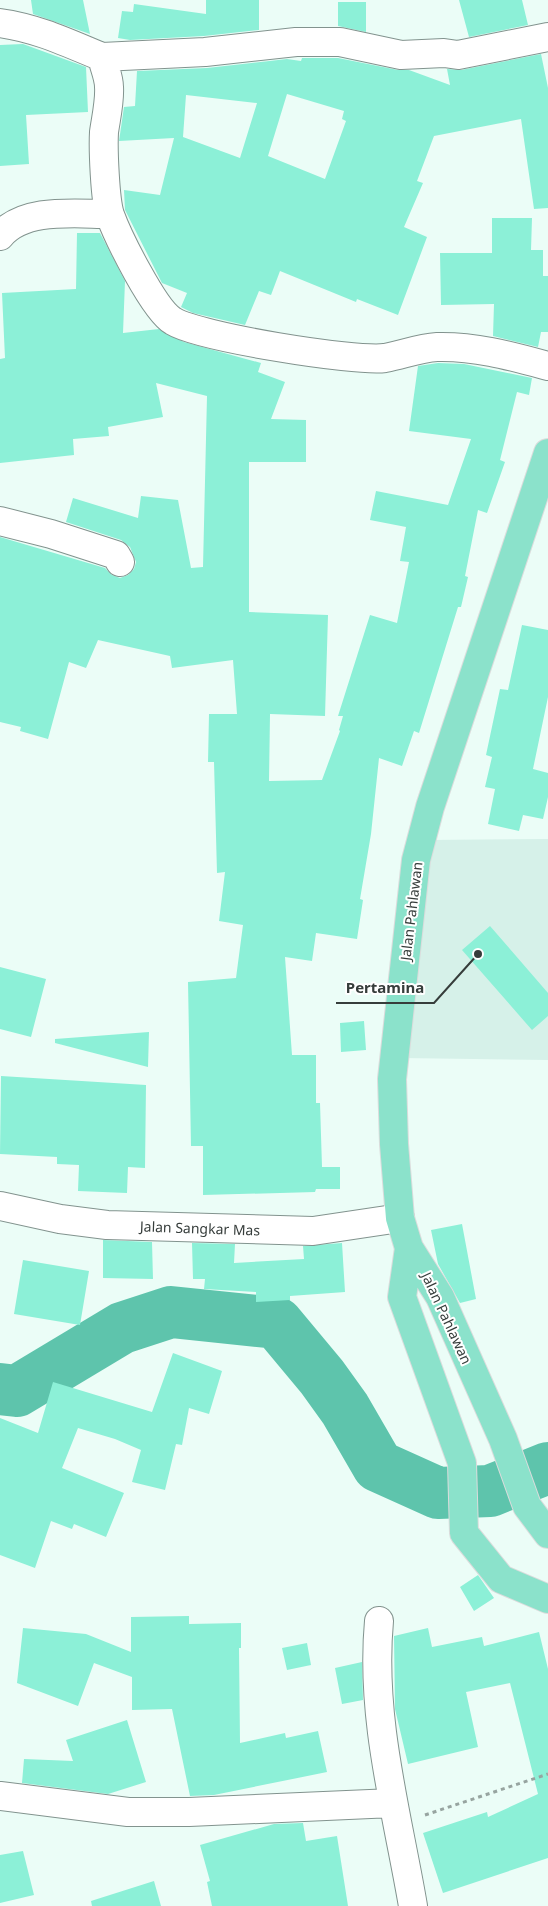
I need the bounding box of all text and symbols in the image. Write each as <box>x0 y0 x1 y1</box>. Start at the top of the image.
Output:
street label: Jalan Pahlawan <box>395 861 426 963</box>
callout: Pertamina <box>336 973 434 1003</box>
text: Pertamina <box>346 977 424 997</box>
street label: Jalan Sangkar Mas <box>138 1216 261 1240</box>
street label: Jalan Pahlawan <box>417 1267 477 1367</box>

